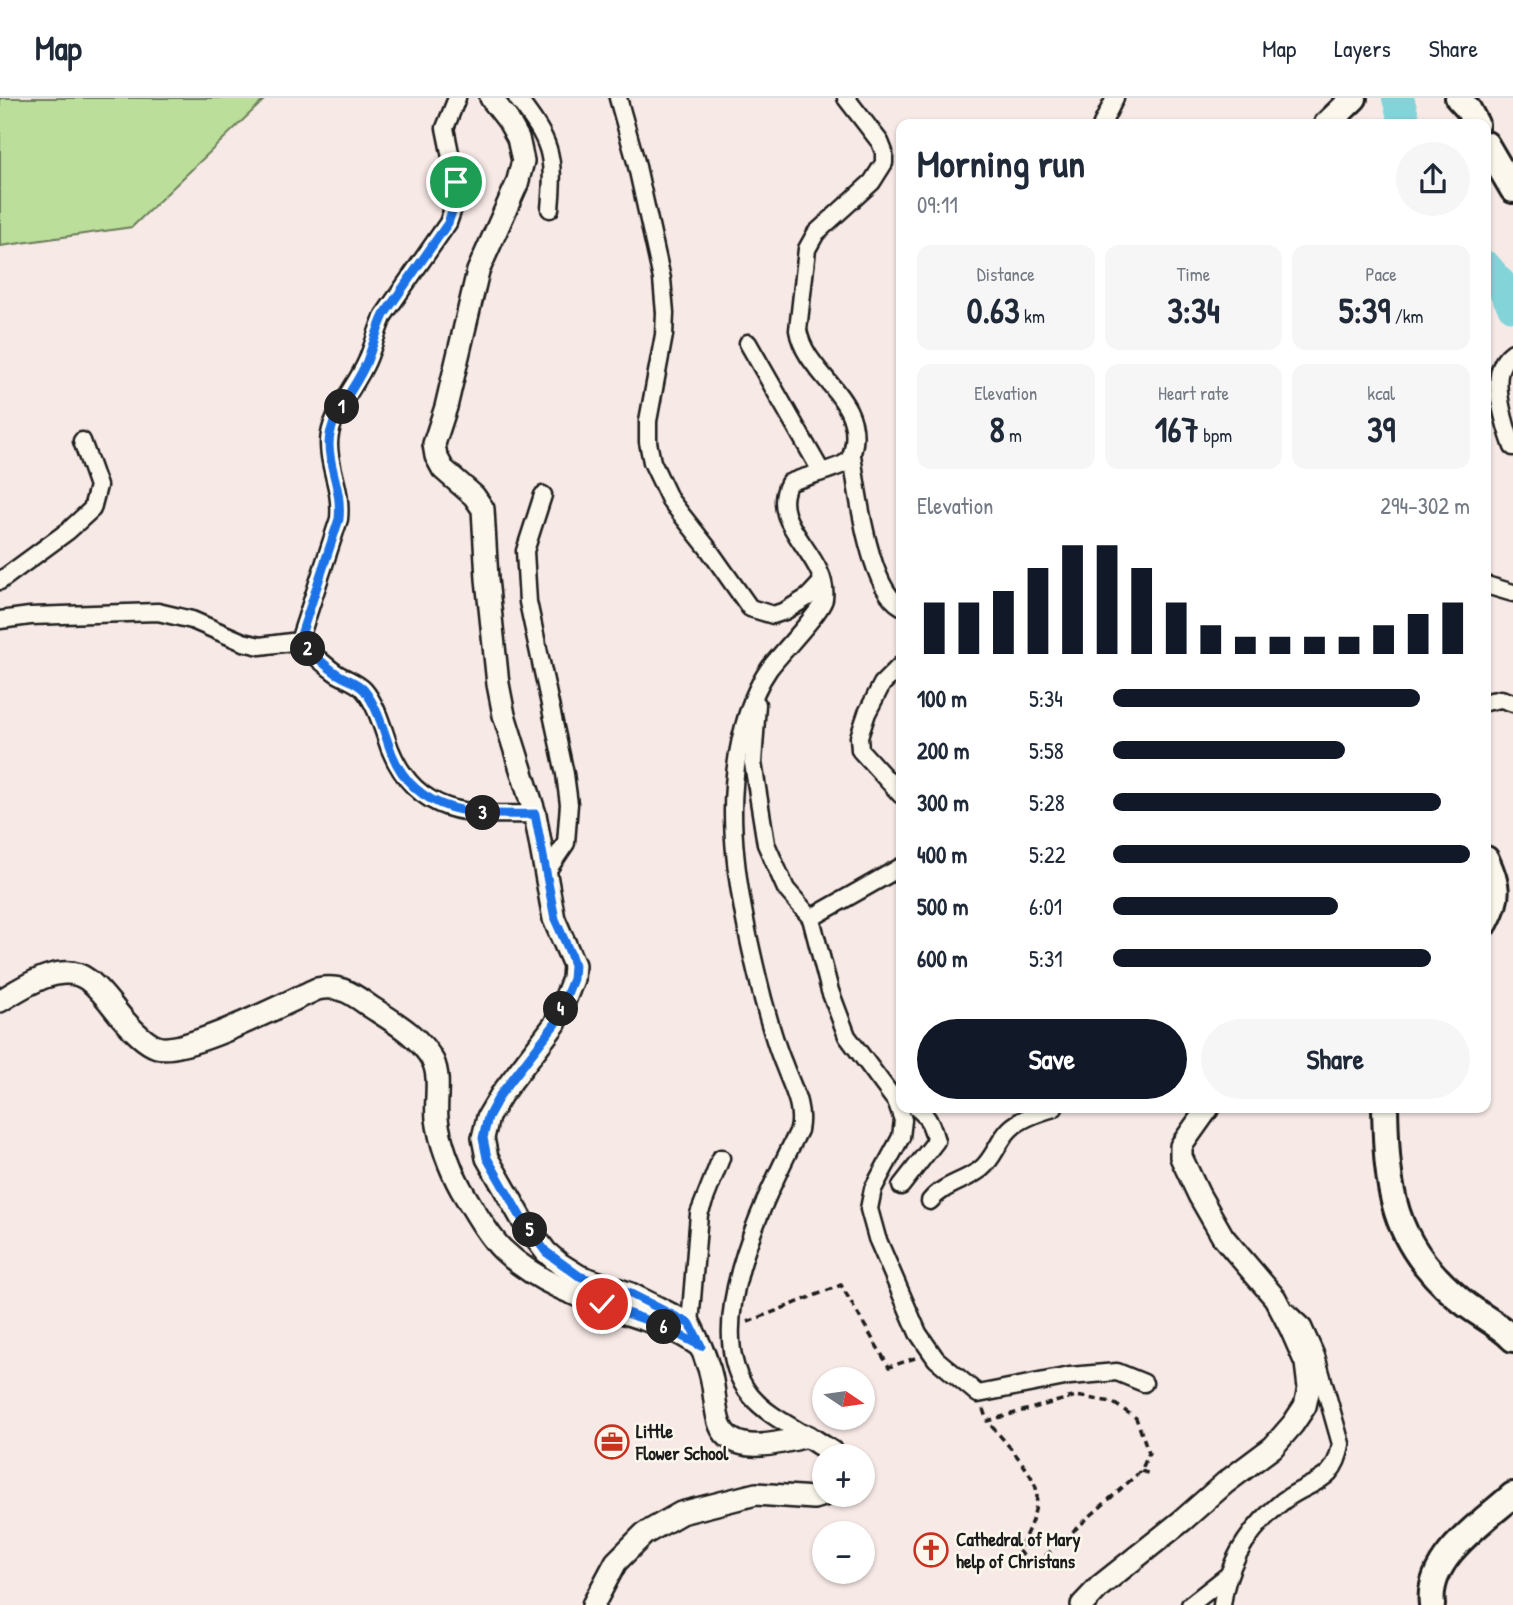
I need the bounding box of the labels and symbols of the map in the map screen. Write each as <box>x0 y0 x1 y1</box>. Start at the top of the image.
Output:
pin <box>426 152 486 212</box>
pin: 1 <box>324 390 360 424</box>
pin: 2 <box>290 632 326 666</box>
pin: 3 <box>466 796 500 830</box>
pin: 4 <box>544 992 578 1026</box>
pin: 5 <box>512 1212 548 1248</box>
pin <box>572 1274 632 1334</box>
pin: 6 <box>646 1310 682 1344</box>
north arrow <box>812 1367 875 1430</box>
place label: Little Flower School <box>635 1418 729 1466</box>
office icon: Little Flower School <box>593 1423 631 1461</box>
place label: Cathedral of Mary help of Christans <box>956 1526 1081 1575</box>
church icon: Cathedral of Mary help of Christans <box>912 1531 950 1569</box>

